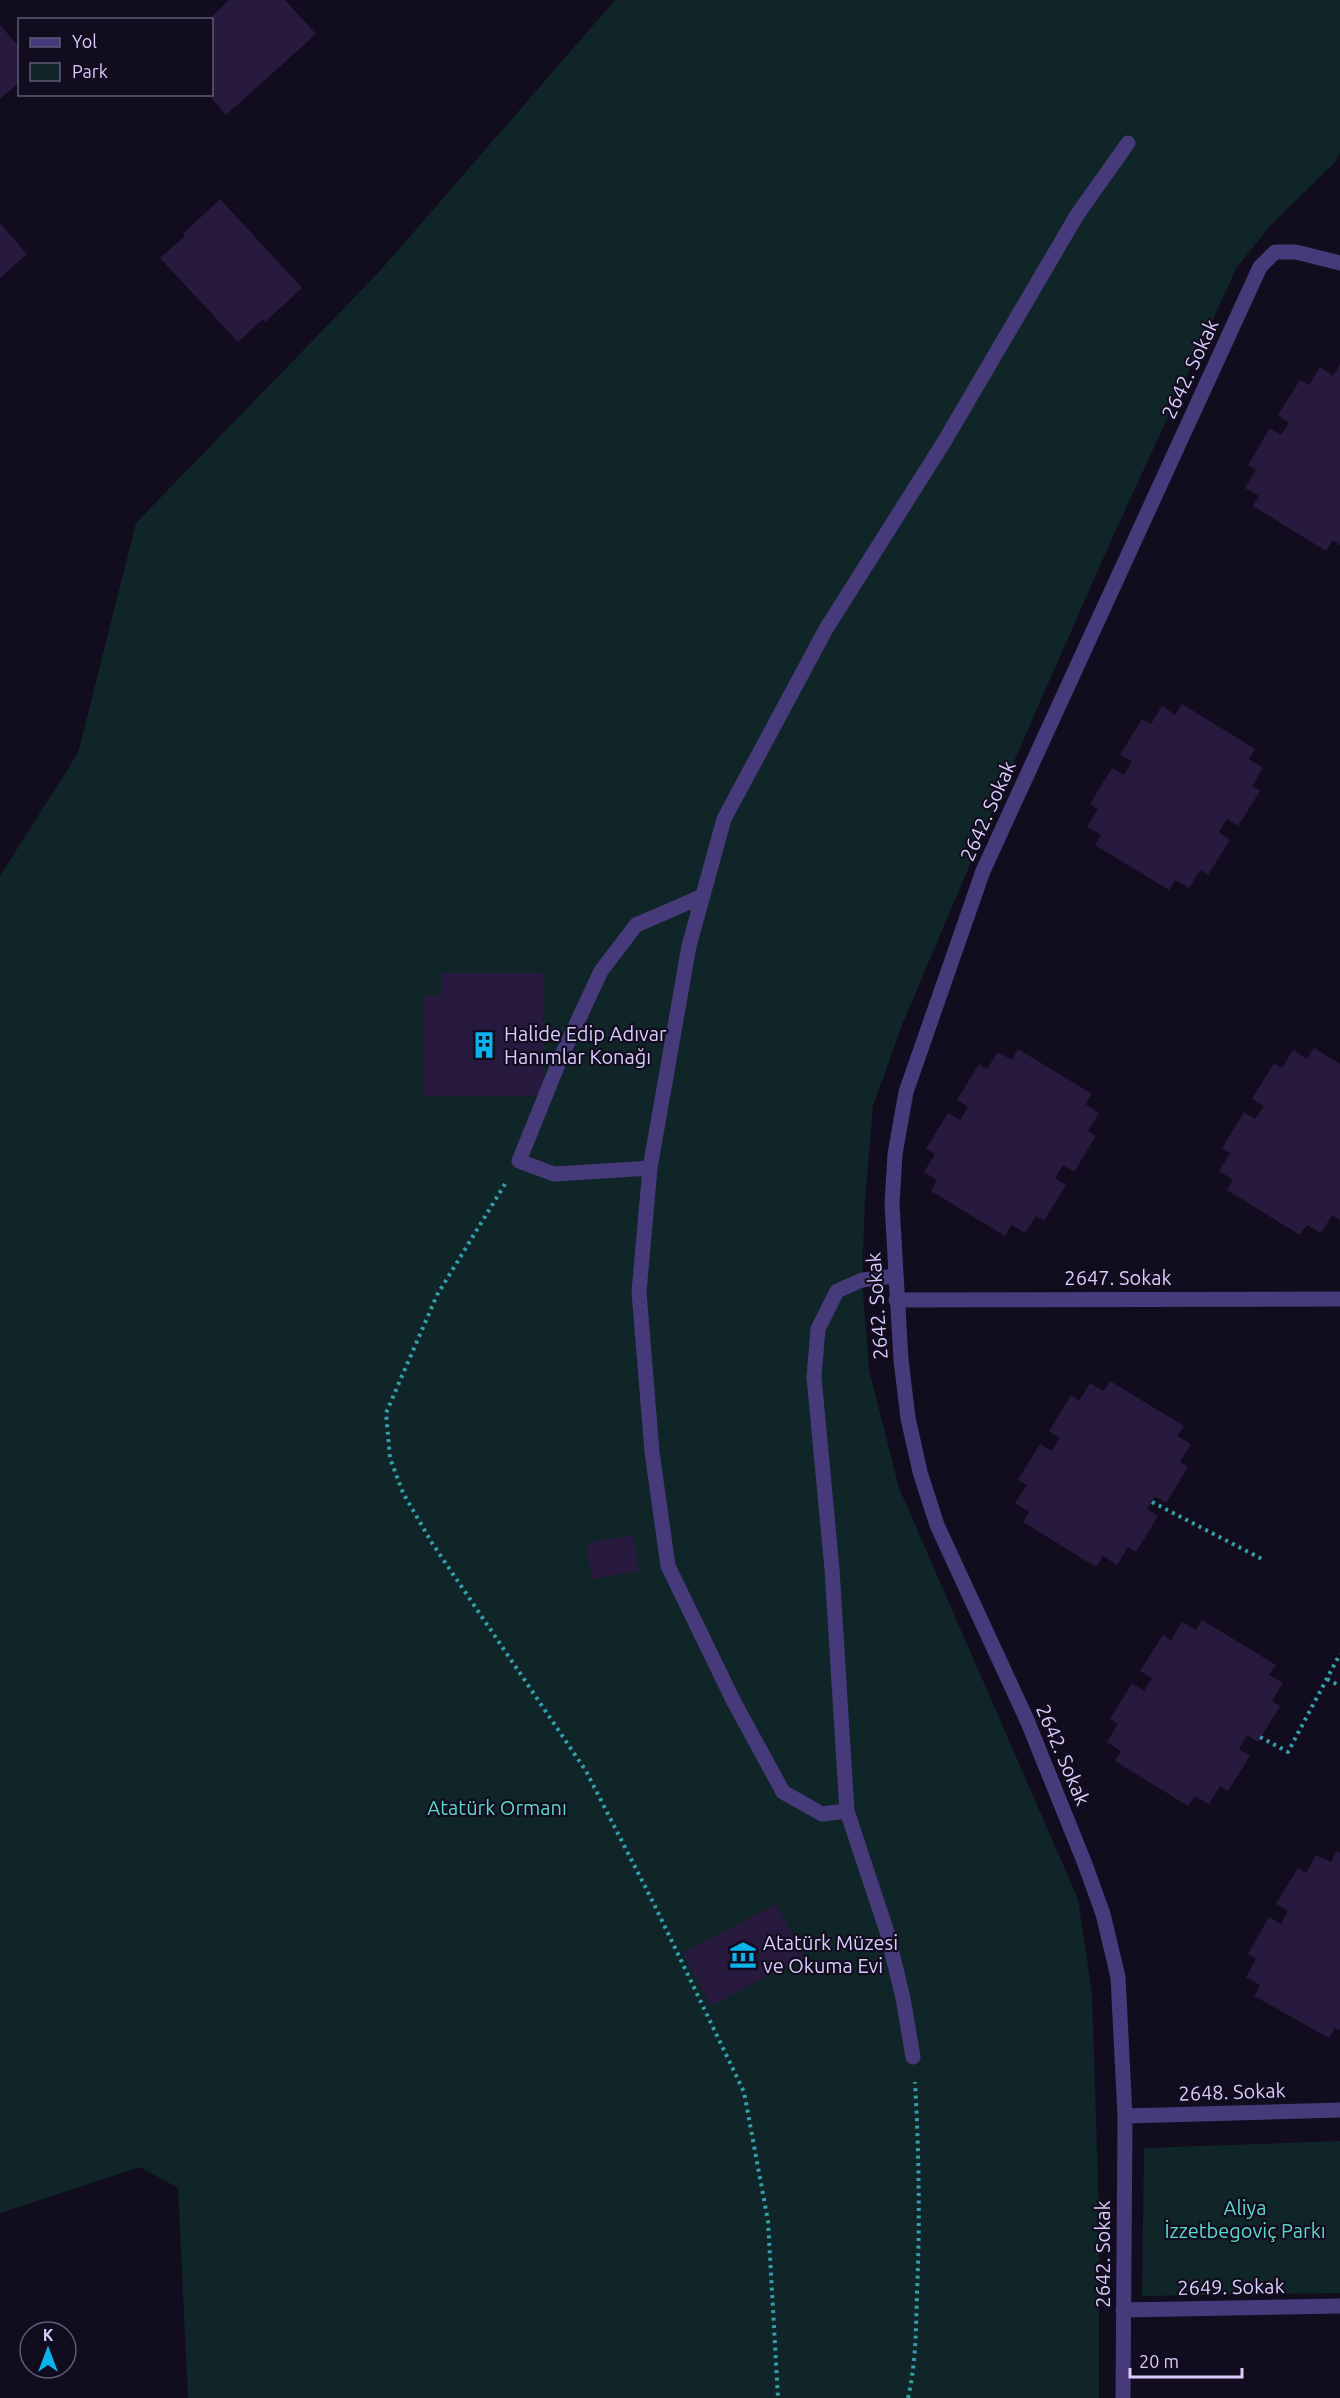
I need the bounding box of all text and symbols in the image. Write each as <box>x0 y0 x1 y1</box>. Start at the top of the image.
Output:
legend <box>18 18 213 96</box>
text: Yol <box>72 31 97 51</box>
text: Park <box>72 61 108 81</box>
street label: 2642. Sokak <box>1156 315 1223 422</box>
street label: 2642. Sokak <box>955 757 1020 864</box>
place label: Halide Edip Adıvar Hanımlar Konağı <box>504 1022 667 1068</box>
building icon: Halide Edip Adıvar Hanımlar Konağı <box>469 1030 499 1060</box>
street label: 2642. Sokak <box>861 1252 892 1360</box>
street label: 2647. Sokak <box>1064 1266 1172 1289</box>
street label: 2642. Sokak <box>1032 1701 1095 1809</box>
park label: Atatürk Ormanı <box>427 1796 567 1819</box>
place label: Atatürk Müzesi ve Okuma Evi <box>763 1931 898 1977</box>
museum icon: Atatürk Müzesi ve Okuma Evi <box>728 1940 758 1970</box>
street label: 2648. Sokak <box>1178 2078 1286 2105</box>
park label: Aliya İzzetbegoviç Parkı <box>1164 2196 1326 2242</box>
street label: 2642. Sokak <box>1091 2200 1114 2308</box>
street label: 2649. Sokak <box>1177 2274 1285 2299</box>
north arrow <box>18 2320 78 2380</box>
text: K <box>43 2326 54 2344</box>
scale bar <box>1130 2341 1242 2379</box>
text: 20 m <box>1139 2351 1179 2371</box>

